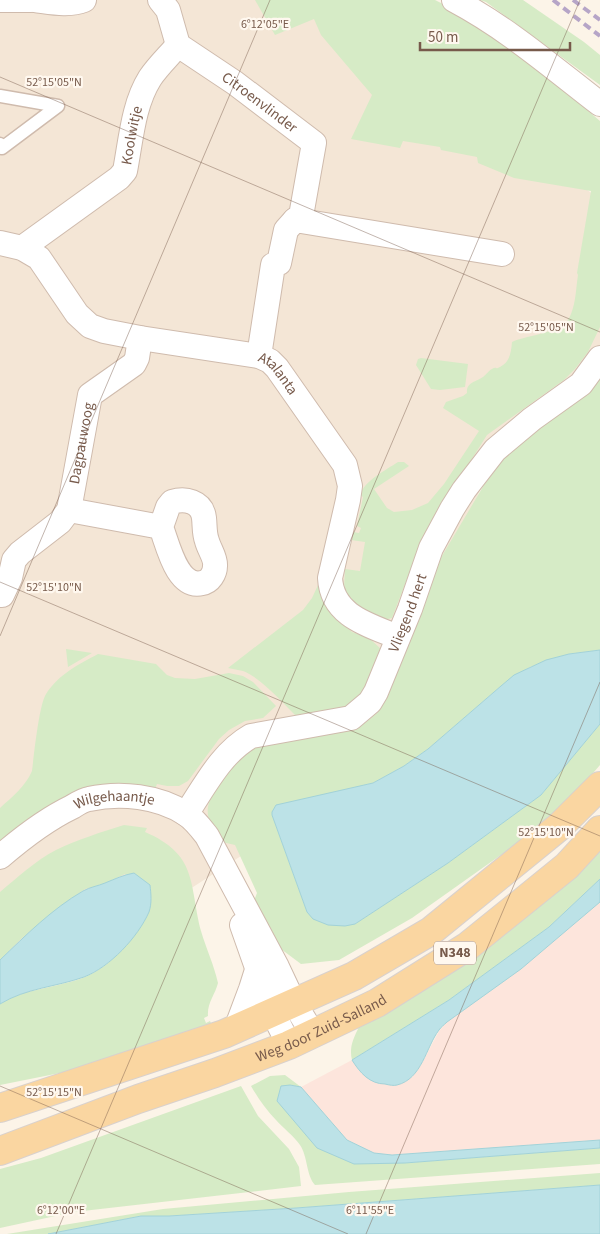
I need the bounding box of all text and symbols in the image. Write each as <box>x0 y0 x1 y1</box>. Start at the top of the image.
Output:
text: 6°12'05"E <box>241 16 289 33</box>
scale bar <box>420 20 570 52</box>
text: 50 m <box>428 27 458 48</box>
street label: Citroenvlinder <box>218 67 303 138</box>
text: 52°15'05"N <box>26 74 82 91</box>
street label: Koolwitje <box>116 104 148 167</box>
text: 52°15'05"N <box>518 319 574 336</box>
street label: Atalanta <box>255 347 303 399</box>
street label: Dagpauwoog <box>63 400 99 486</box>
street label: Vliegend hert <box>383 571 432 655</box>
text: 52°15'10"N <box>26 579 82 596</box>
street label: Wilgehaantje <box>70 785 157 814</box>
text: 52°15'10"N <box>518 824 574 841</box>
road number: N348 <box>434 941 476 964</box>
street label: Weg door Zuid-Salland <box>253 989 391 1067</box>
text: 52°15'15"N <box>26 1084 82 1101</box>
text: 6°12'00"E <box>37 1202 85 1219</box>
text: 6°11'55"E <box>346 1202 394 1219</box>

